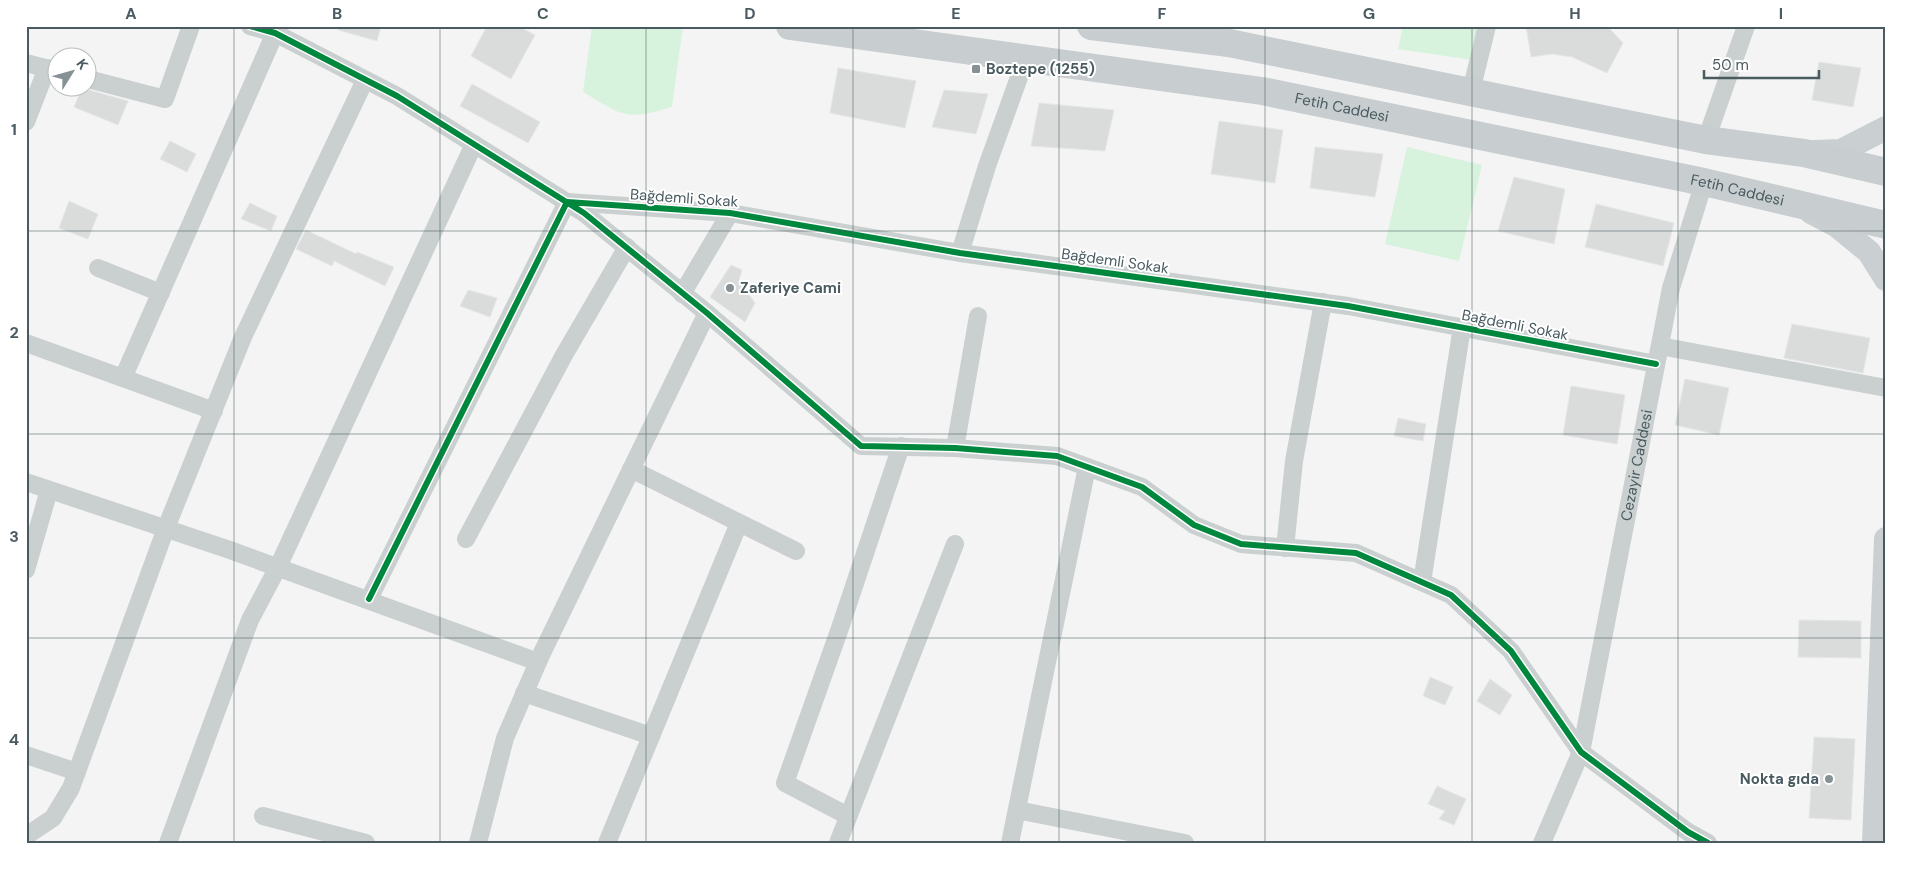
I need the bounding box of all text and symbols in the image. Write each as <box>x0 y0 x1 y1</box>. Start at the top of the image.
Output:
text: A <box>125 3 137 24</box>
text: B <box>332 3 342 24</box>
text: C <box>537 3 549 24</box>
text: D <box>744 3 756 24</box>
text: E <box>951 3 961 24</box>
text: F <box>1158 3 1167 24</box>
text: G <box>1363 3 1375 24</box>
text: H <box>1569 3 1581 24</box>
text: I <box>1779 3 1783 24</box>
north arrow <box>48 48 98 98</box>
scale bar <box>1704 48 1820 80</box>
text: K <box>72 55 92 73</box>
text: 50 m <box>1712 55 1749 75</box>
place label: Boztepe (1255) <box>986 59 1095 79</box>
marker: Boztepe (1255) <box>970 63 982 75</box>
street label: Fetih Caddesi <box>1293 88 1391 127</box>
text: 1 <box>11 119 17 140</box>
street label: Fetih Caddesi <box>1689 169 1786 211</box>
street label: Bağdemli Sokak <box>629 184 739 212</box>
street label: Bağdemli Sokak <box>1060 244 1170 279</box>
place label: Zaferiye Cami <box>740 278 841 298</box>
marker: Zaferiye Cami <box>724 282 736 294</box>
street label: Bağdemli Sokak <box>1460 305 1570 345</box>
text: 2 <box>9 322 19 343</box>
street label: Cezayir Caddesi <box>1616 408 1657 523</box>
text: 3 <box>9 526 19 547</box>
text: 4 <box>9 729 19 750</box>
place label: Nokta gıda <box>1740 769 1819 789</box>
marker: Nokta gıda <box>1823 773 1835 785</box>

